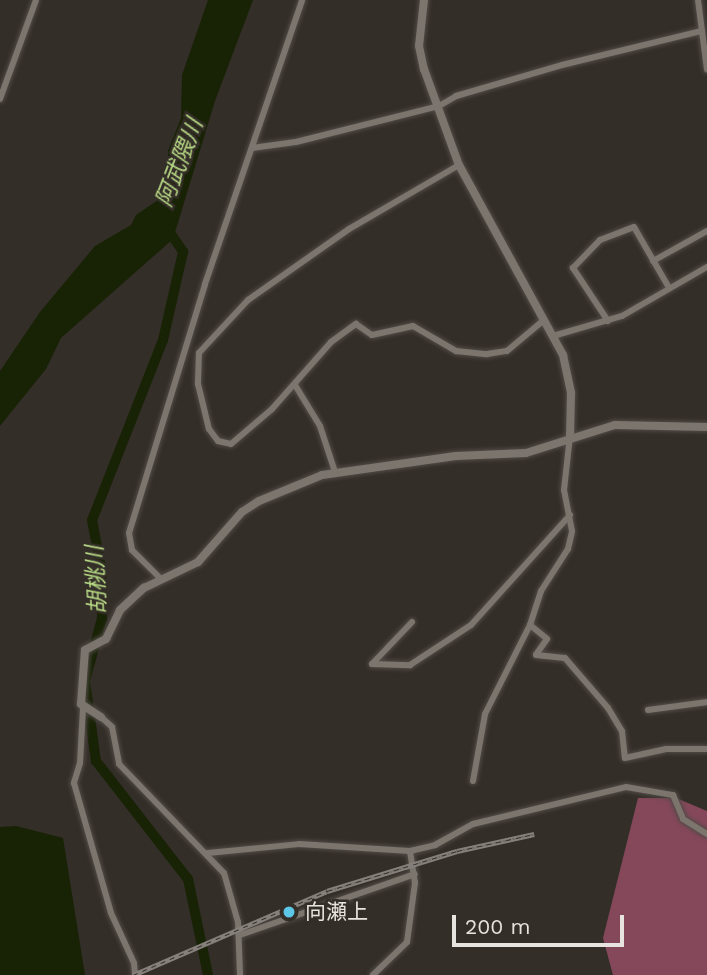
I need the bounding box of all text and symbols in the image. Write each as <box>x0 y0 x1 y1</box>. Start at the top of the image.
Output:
water label: 阿武隈川 <box>151 115 209 211</box>
water label: 胡桃川 <box>81 545 113 615</box>
place label: 向瀬上 <box>305 899 368 925</box>
marker: 向瀬上 <box>279 902 299 922</box>
scale bar <box>455 902 626 946</box>
text: 200 m <box>465 914 531 939</box>

